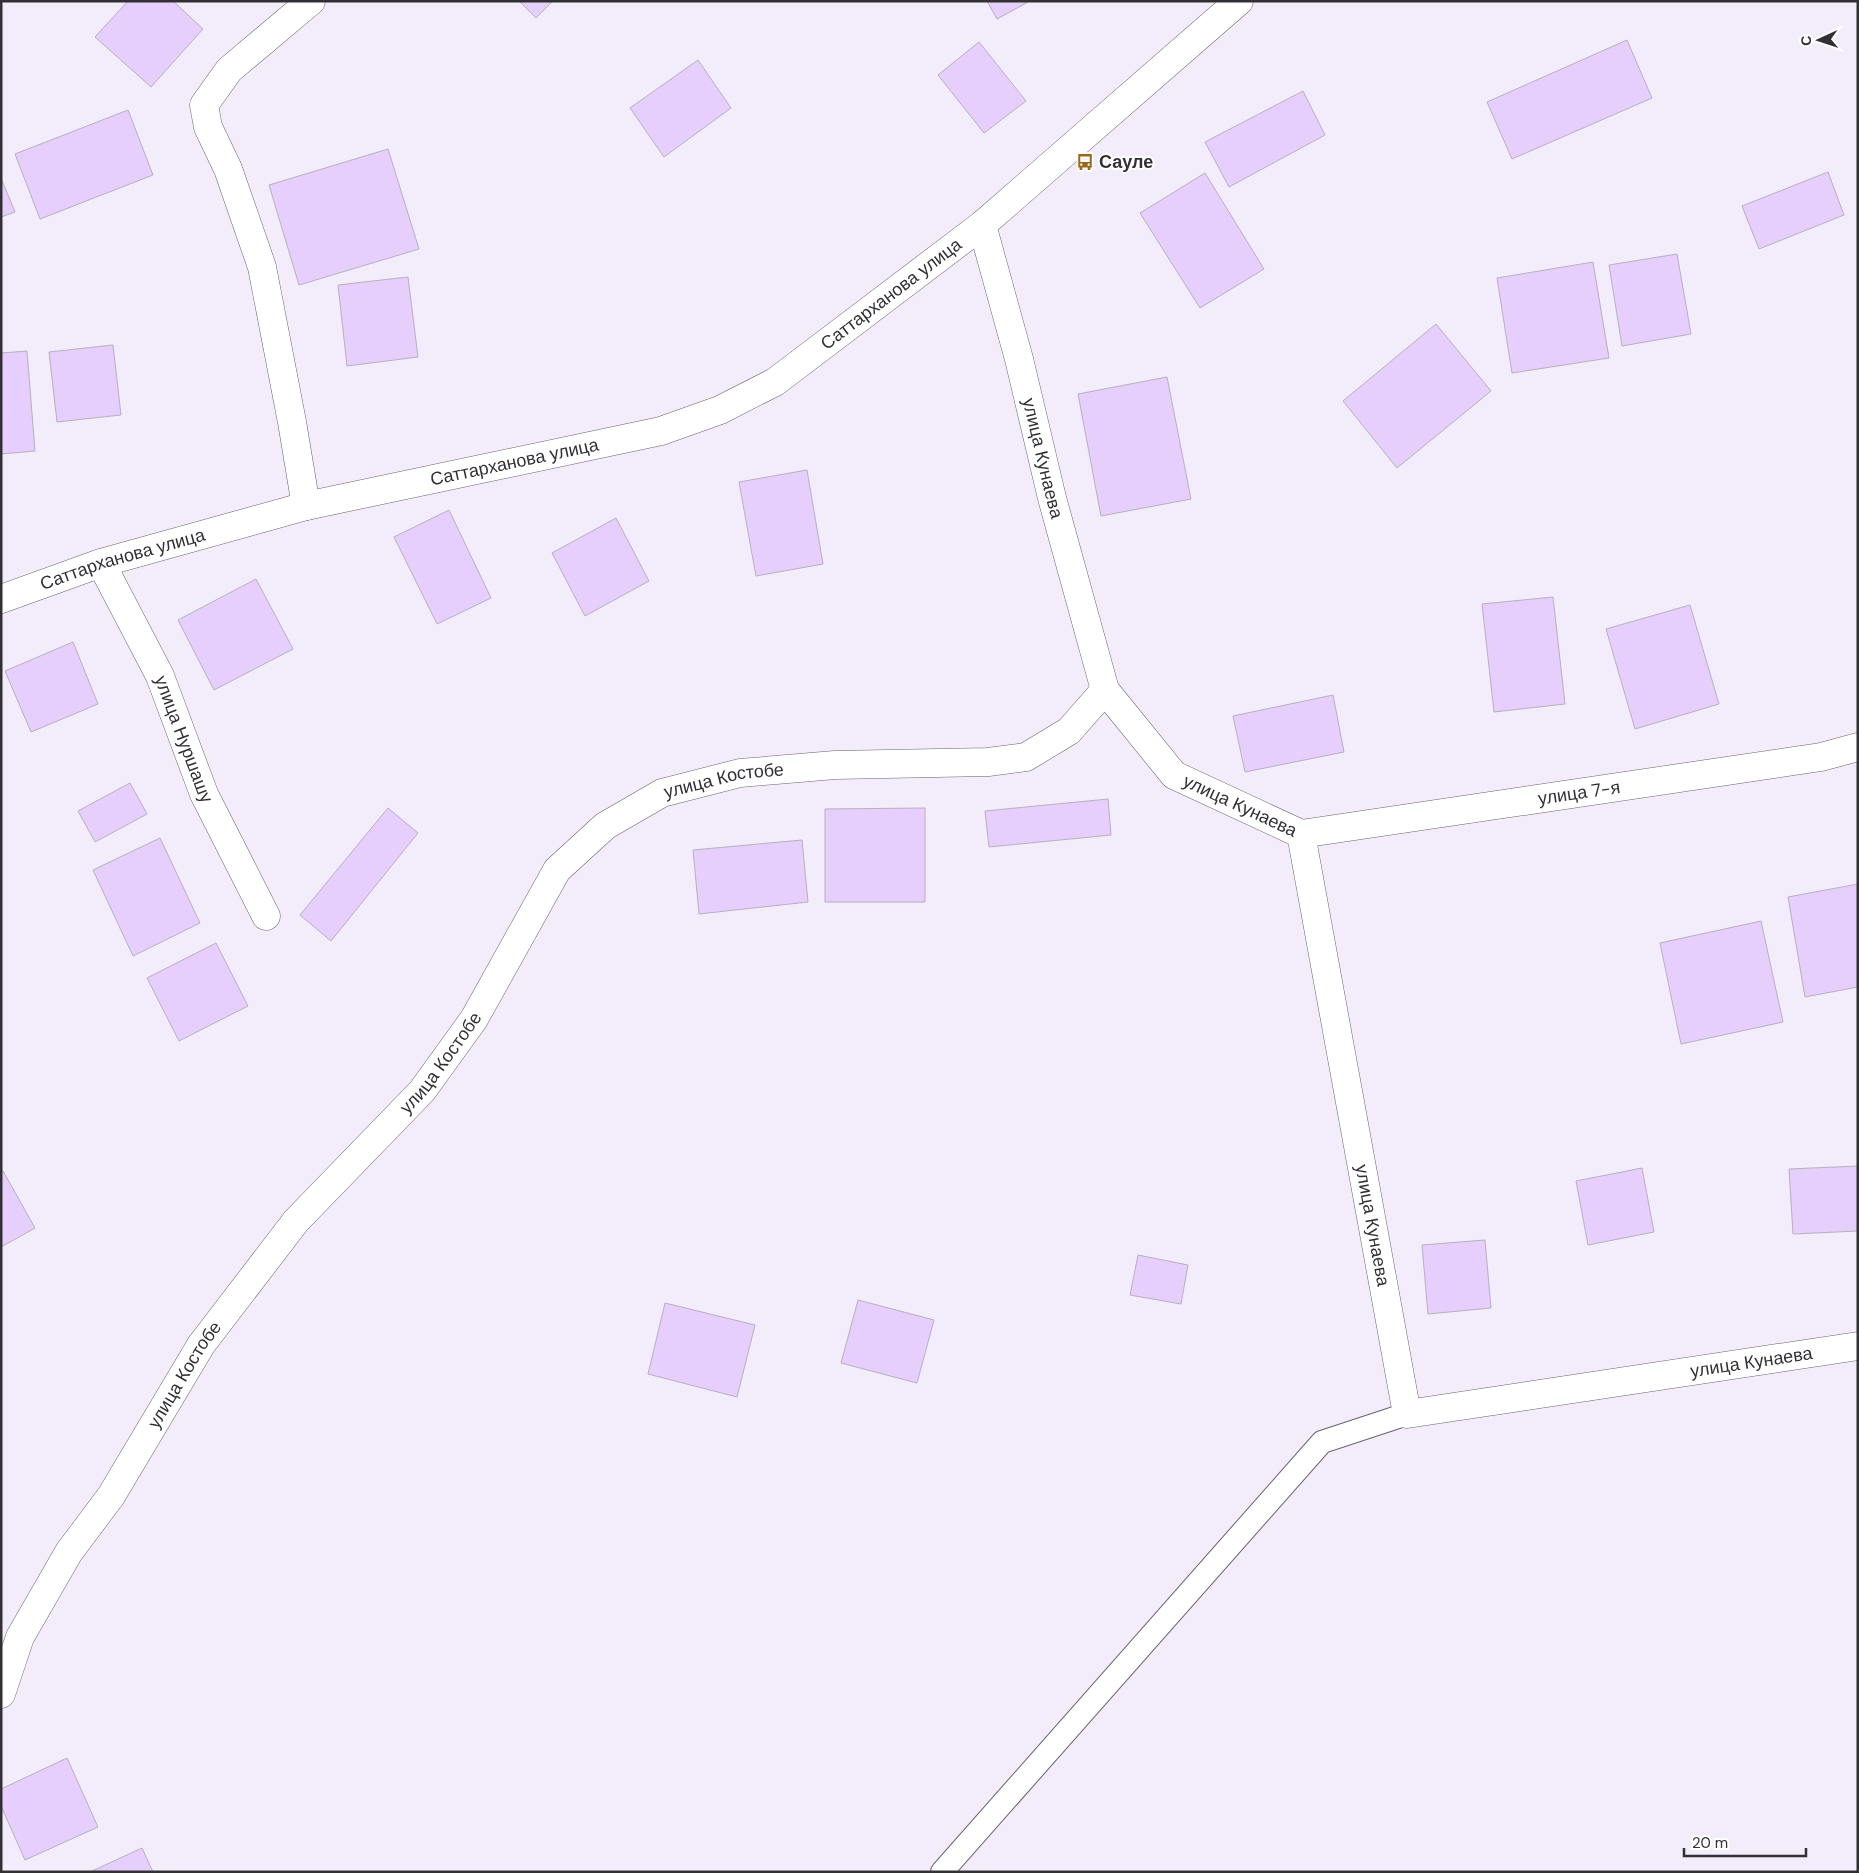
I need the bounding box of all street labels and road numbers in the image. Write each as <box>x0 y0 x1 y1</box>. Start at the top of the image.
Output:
street label: Саттарханова улица <box>816 232 967 355</box>
street label: улица Кунаева <box>1017 396 1069 522</box>
street label: Саттарханова улица <box>428 432 602 491</box>
street label: Саттарханова улица <box>37 522 209 596</box>
street label: улица Нуршашу <box>149 672 219 807</box>
street label: улица Костобе <box>661 757 785 804</box>
street label: улица Кунаева <box>1179 769 1302 843</box>
street label: улица 7-я <box>1536 775 1622 811</box>
street label: улица Костобе <box>394 1008 487 1119</box>
street label: улица Кунаева <box>1350 1163 1396 1289</box>
street label: улица Костобе <box>142 1316 227 1433</box>
street label: улица Кунаева <box>1689 1341 1815 1383</box>

